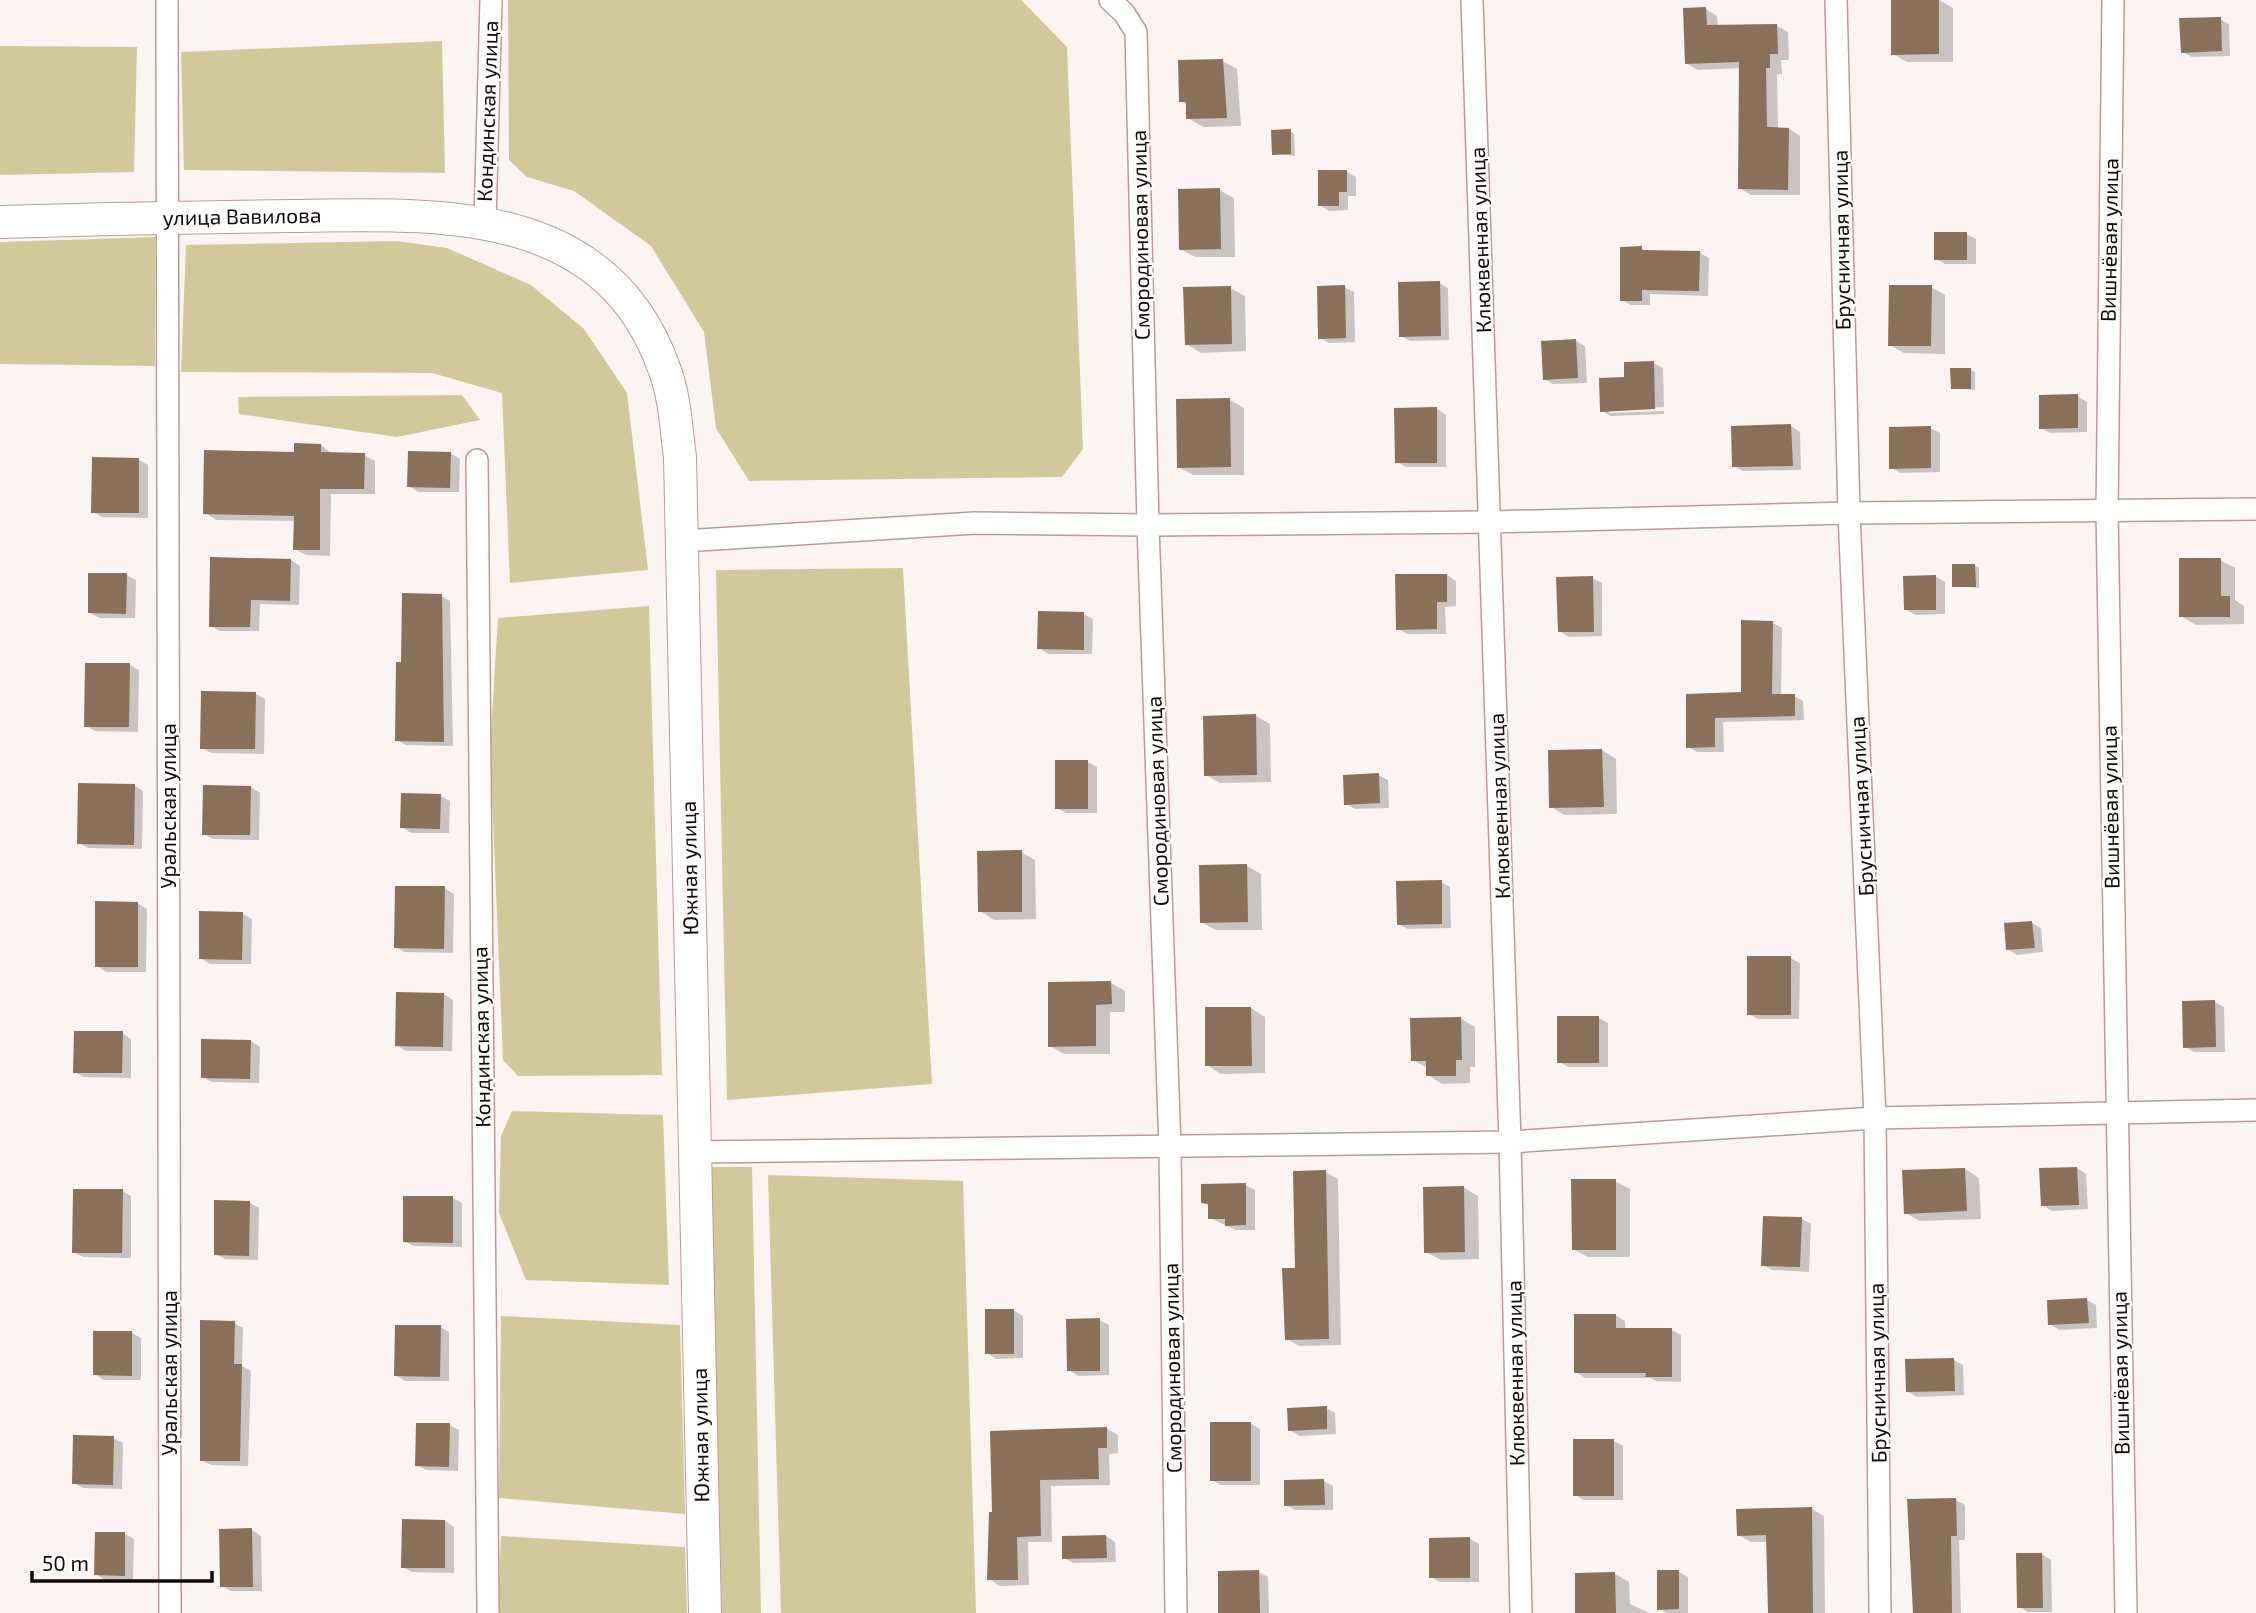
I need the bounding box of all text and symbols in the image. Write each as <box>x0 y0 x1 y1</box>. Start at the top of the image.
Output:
street label: Кондинская улица <box>471 20 503 202</box>
street label: Смородиновая улица <box>1125 130 1155 340</box>
street label: Клюквенная улица <box>1464 147 1496 333</box>
street label: Брусничная улица <box>1826 150 1856 330</box>
street label: Вишнёвая улица <box>2095 158 2123 322</box>
street label: улица Вавилова <box>162 202 322 230</box>
street label: Смородиновая улица <box>1140 695 1174 907</box>
street label: Клюквенная улица <box>1483 713 1515 899</box>
street label: Брусничная улица <box>1843 715 1879 897</box>
street label: Уральская улица <box>155 723 181 889</box>
street label: Вишнёвая улица <box>2096 725 2124 889</box>
street label: Южная улица <box>675 801 703 936</box>
street label: Кондинская улица <box>466 946 496 1128</box>
street label: Смородиновая улица <box>1157 1263 1187 1473</box>
street label: Клюквенная улица <box>1500 1280 1530 1466</box>
street label: Брусничная улица <box>1862 1283 1892 1463</box>
street label: Уральская улица <box>156 1290 182 1456</box>
street label: Вишнёвая улица <box>2106 1291 2134 1455</box>
street label: Южная улица <box>686 1368 714 1503</box>
scale bar <box>32 1540 212 1584</box>
text: 50 m <box>42 1550 89 1575</box>

